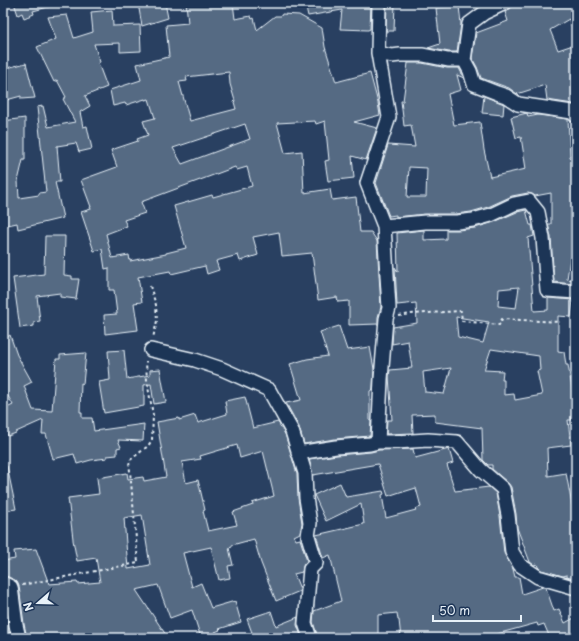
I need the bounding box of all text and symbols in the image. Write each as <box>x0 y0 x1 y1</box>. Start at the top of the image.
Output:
north arrow <box>18 583 58 623</box>
scale bar <box>433 597 521 623</box>
text: N <box>19 599 38 614</box>
text: 50 m <box>439 601 470 619</box>

